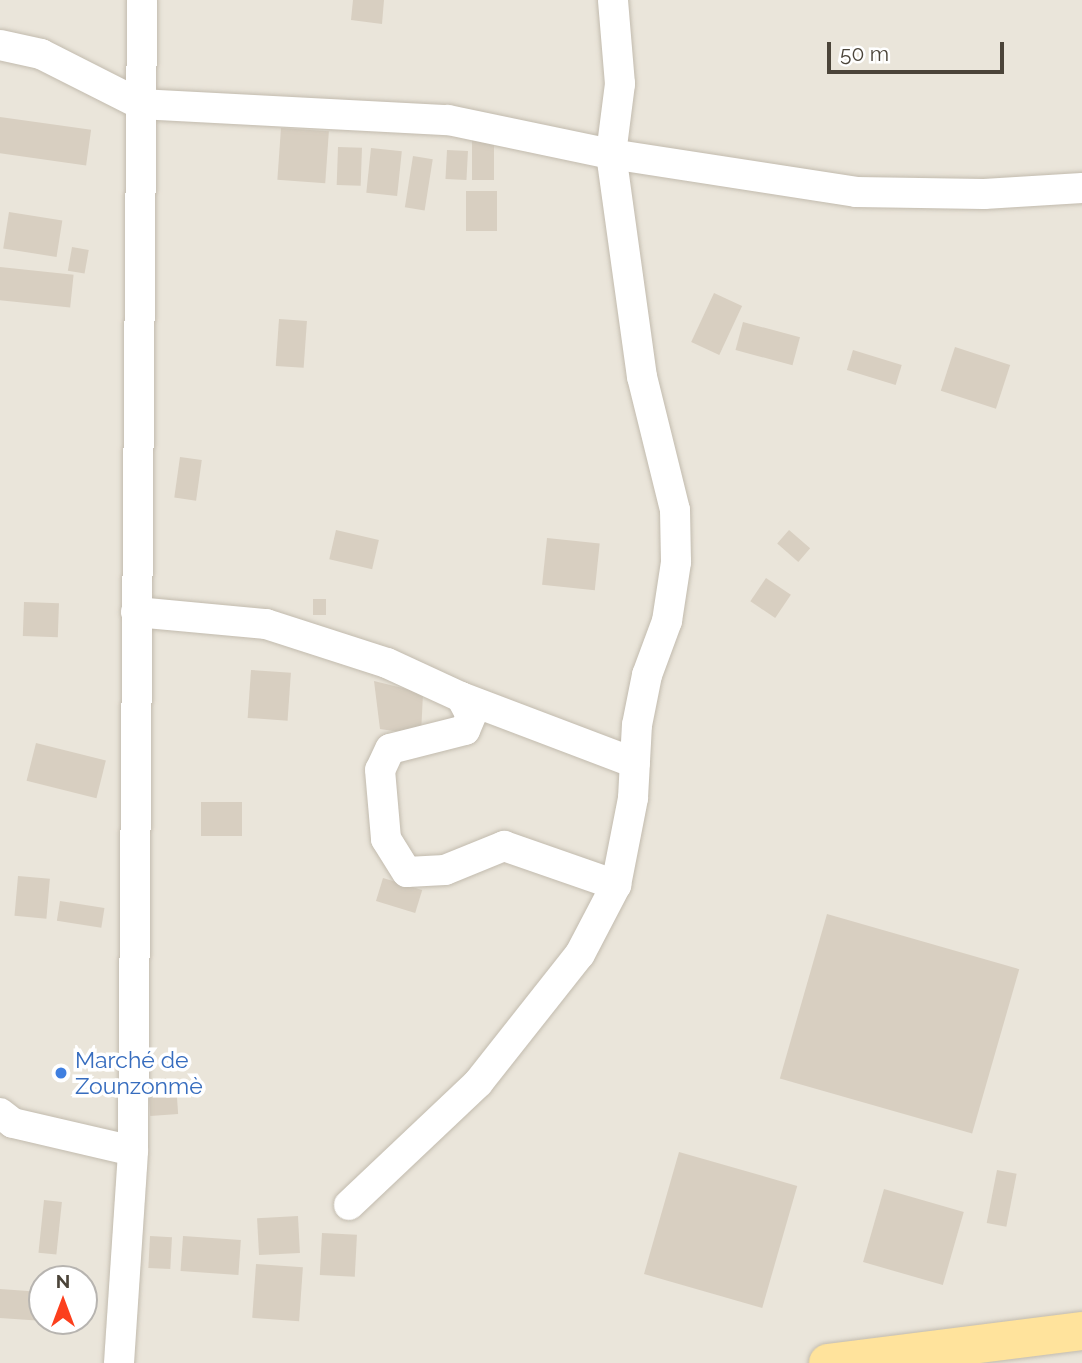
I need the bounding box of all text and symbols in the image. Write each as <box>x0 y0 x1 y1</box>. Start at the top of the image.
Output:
scale bar <box>830 28 1007 72</box>
text: 50 m <box>840 41 889 66</box>
place label: Marché de Zounzonmè <box>75 1046 203 1100</box>
marker: Marché de Zounzonmè <box>53 1065 69 1081</box>
north arrow <box>28 1265 98 1335</box>
text: N <box>56 1270 70 1292</box>

